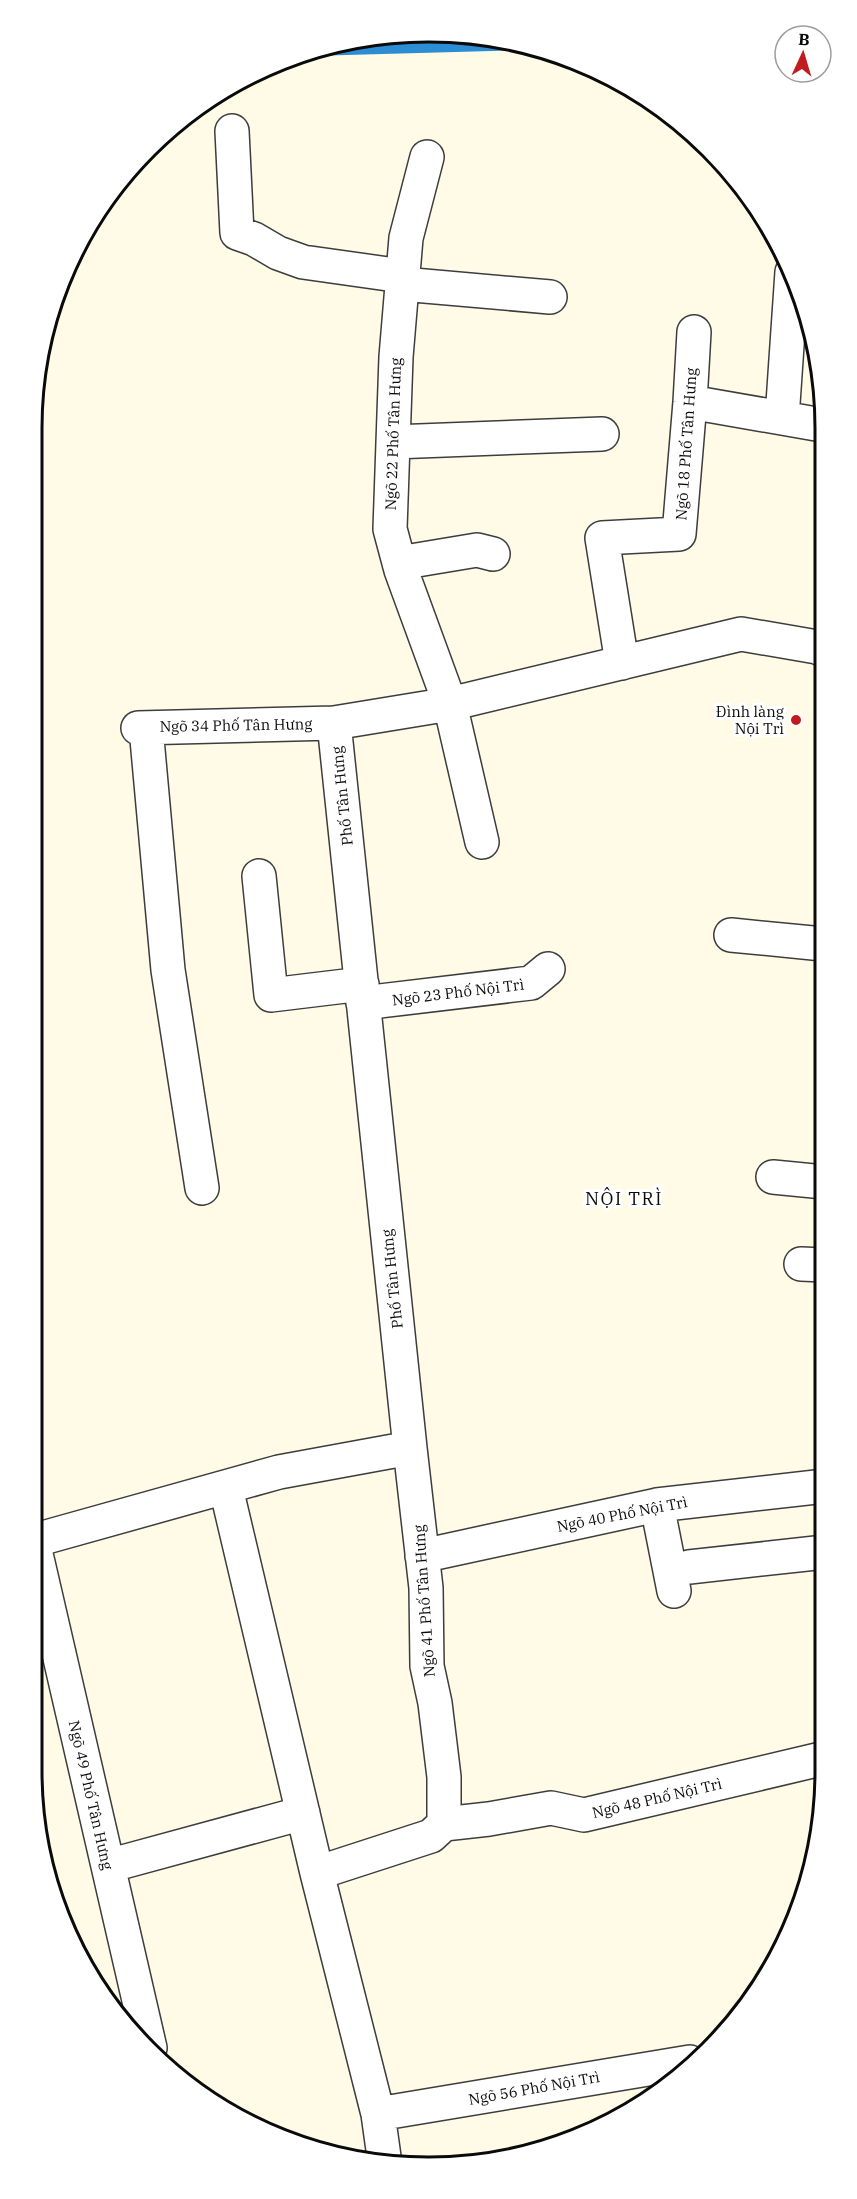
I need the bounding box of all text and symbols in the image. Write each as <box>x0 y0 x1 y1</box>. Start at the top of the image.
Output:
north arrow <box>773 24 833 84</box>
text: B <box>798 29 810 49</box>
street label: Ngõ 22 Phố Tân Hưng <box>381 357 405 511</box>
street label: Ngõ 18 Phố Tân Hưng <box>671 367 701 521</box>
place label: Đình làng Nội Trì <box>716 702 784 738</box>
marker: Đình làng Nội Trì <box>789 713 803 727</box>
street label: Ngõ 34 Phố Tân Hưng <box>159 714 313 736</box>
street label: Phố Tân Hưng <box>327 745 357 847</box>
street label: Ngõ 23 Phố Nội Trì <box>391 974 525 1010</box>
district label: NỘI TRÌ <box>585 1187 663 1210</box>
street label: Phố Tân Hưng <box>377 1228 407 1330</box>
street label: Ngõ 40 Phố Nội Trì <box>555 1492 689 1536</box>
street label: Ngõ 41 Phố Tân Hưng <box>409 1524 439 1678</box>
street label: Ngõ 49 Phố Tân Hưng <box>65 1718 117 1872</box>
street label: Ngõ 48 Phố Nội Trì <box>590 1774 724 1822</box>
street label: Ngõ 56 Phố Nội Trì <box>467 2067 601 2109</box>

